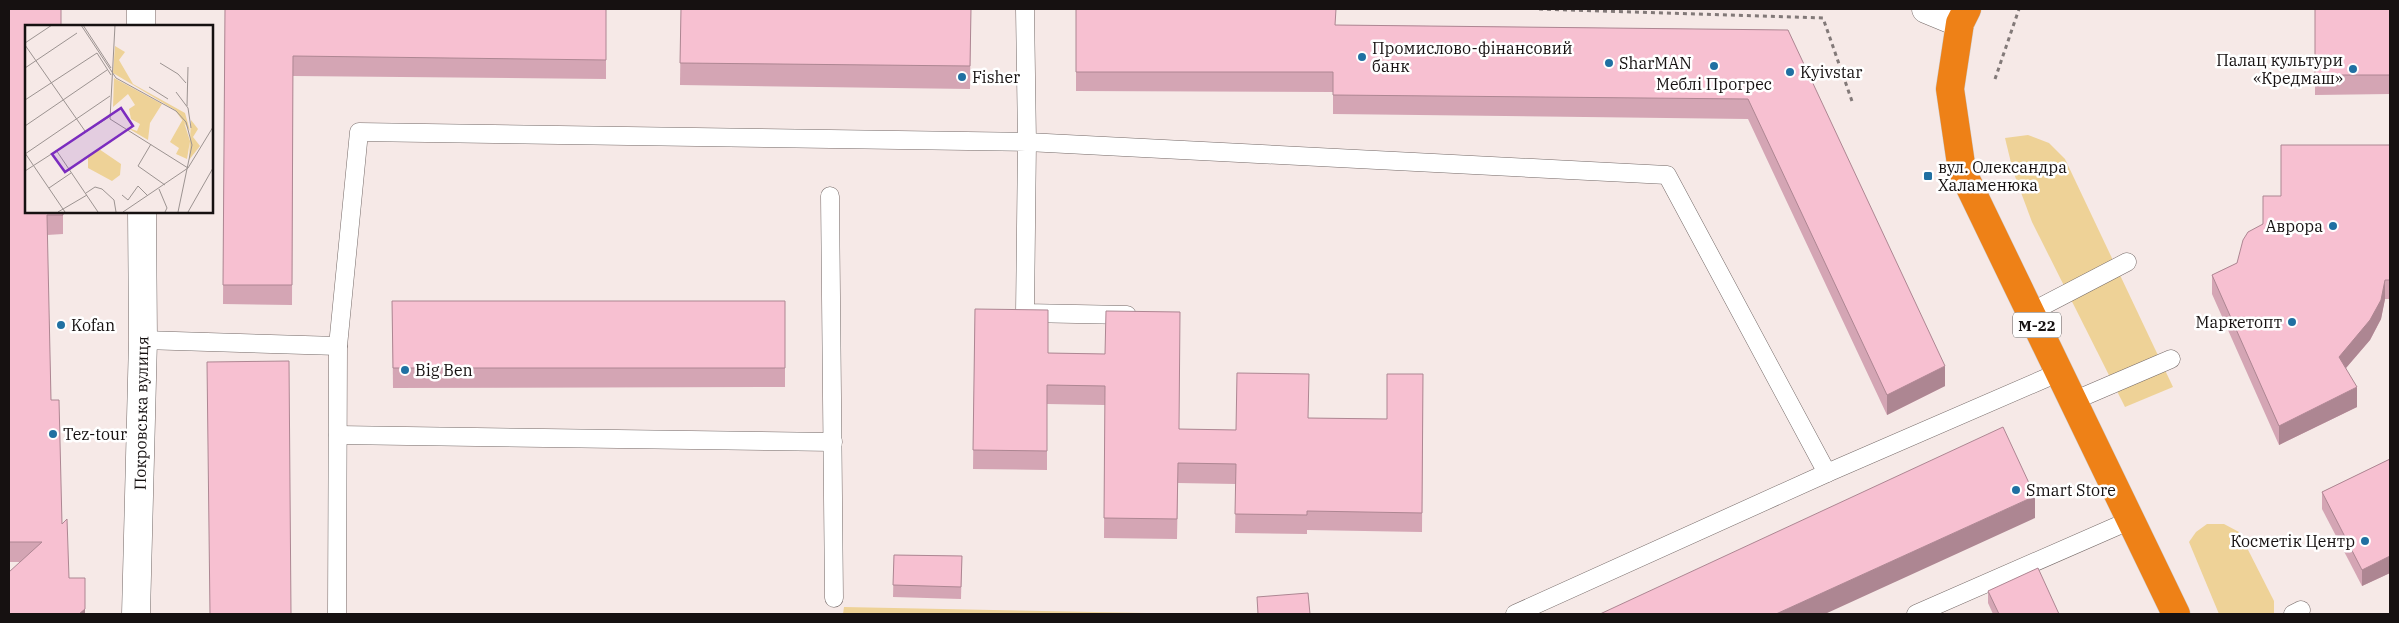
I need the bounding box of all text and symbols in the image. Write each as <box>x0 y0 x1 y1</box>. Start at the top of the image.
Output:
inset map <box>25 25 212 212</box>
place label: Промислово-фінансовий банк <box>1372 38 1573 76</box>
place label: Палац культури «Кредмаш» <box>2216 50 2343 88</box>
marker: Промислово-фінансовий банк <box>1356 51 1368 63</box>
place label: SharMAN <box>1619 53 1692 73</box>
marker: SharMAN <box>1603 57 1615 69</box>
marker: Меблі Прогрес <box>1708 60 1720 72</box>
place label: Kyivstar <box>1800 62 1862 82</box>
marker: Палац культури «Кредмаш» <box>2347 63 2359 75</box>
marker: Kyivstar <box>1784 66 1796 78</box>
place label: Fisher <box>972 67 1020 87</box>
marker: Fisher <box>956 71 968 83</box>
place label: Меблі Прогрес <box>1656 74 1772 94</box>
place label: вул. Олександра Халаменюка <box>1938 157 2067 195</box>
marker: вул. Олександра Халаменюка <box>1922 170 1934 182</box>
place label: Аврора <box>2265 216 2323 236</box>
marker: Аврора <box>2327 220 2339 232</box>
road number: М-22 <box>2013 312 2061 338</box>
place label: Маркетопт <box>2195 312 2282 332</box>
place label: Kofan <box>71 315 115 335</box>
marker: Маркетопт <box>2286 316 2298 328</box>
marker: Kofan <box>55 319 67 331</box>
street label: Покровська вулиця <box>130 336 152 490</box>
place label: Big Ben <box>415 360 473 380</box>
marker: Big Ben <box>399 364 411 376</box>
place label: Tez-tour <box>63 424 127 444</box>
marker: Tez-tour <box>47 428 59 440</box>
place label: Smart Store <box>2026 480 2116 500</box>
marker: Smart Store <box>2010 484 2022 496</box>
place label: Косметік Центр <box>2230 531 2355 551</box>
marker: Косметік Центр <box>2359 535 2371 547</box>

